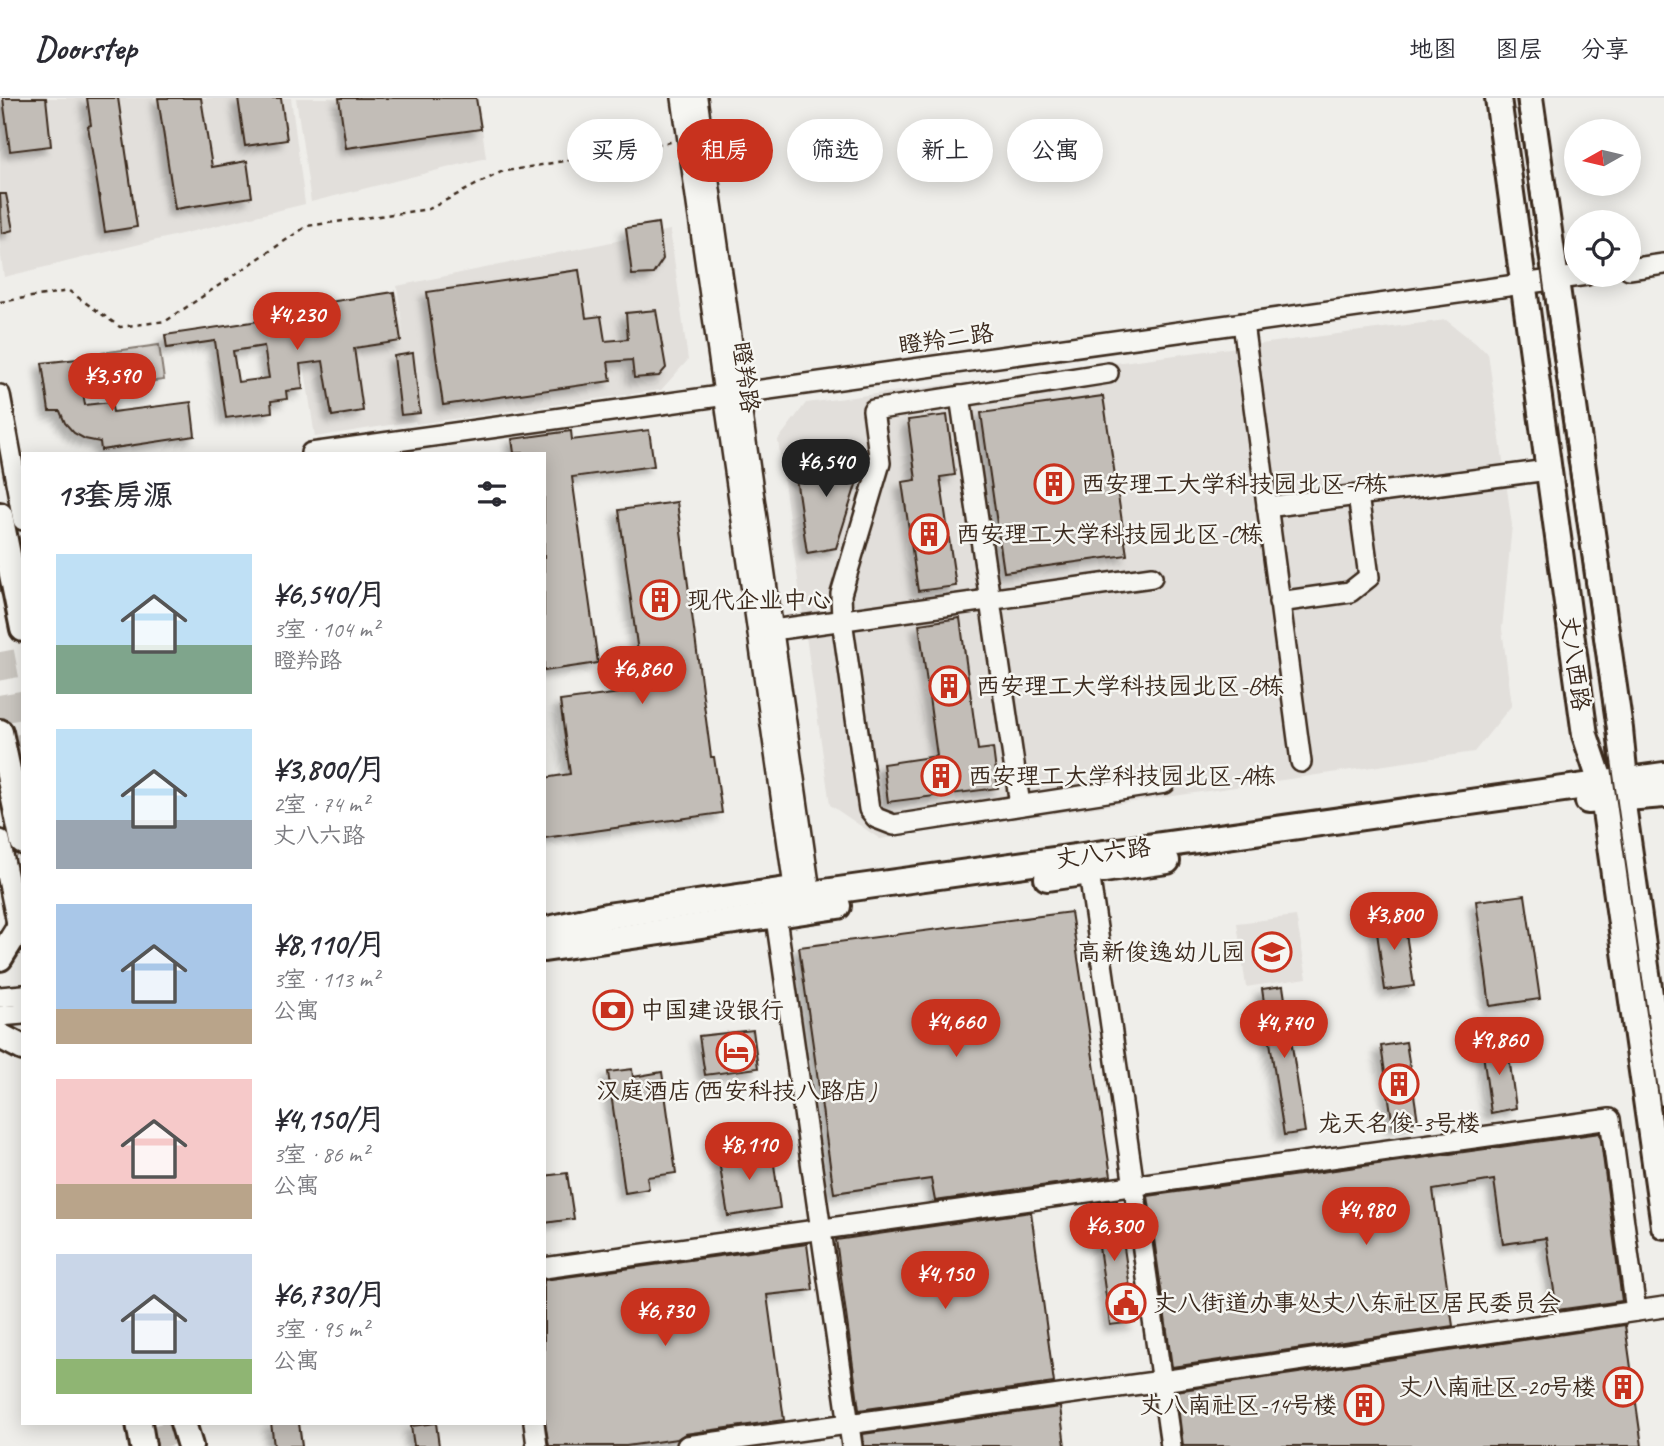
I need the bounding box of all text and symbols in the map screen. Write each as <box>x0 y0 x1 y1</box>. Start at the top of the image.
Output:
text: Doorstep <box>35 27 136 69</box>
text: 地图 <box>1409 34 1457 64</box>
text: 图层 <box>1495 34 1543 64</box>
text: 分享 <box>1581 34 1629 64</box>
chip: 买房 <box>567 119 663 182</box>
chip: 租房 <box>677 119 773 182</box>
chip: 筛选 <box>787 119 883 182</box>
chip: 新上 <box>897 119 993 182</box>
chip: 公寓 <box>1007 119 1103 182</box>
north arrow <box>1564 119 1642 196</box>
map controls <box>1564 119 1641 287</box>
button: locate <box>1564 210 1641 287</box>
pin: ¥4,230 <box>240 292 354 352</box>
text: ¥4,230 <box>269 300 325 329</box>
street label: 瞪羚二路 <box>896 317 996 361</box>
street label: 瞪羚路 <box>726 339 766 415</box>
pin: ¥3,590 <box>55 354 169 413</box>
text: ¥3,590 <box>84 361 140 390</box>
pin: ¥6,540 <box>769 440 883 499</box>
text: ¥6,540 <box>798 447 854 476</box>
building icon: 西安理工大学科技园北区-F栋 <box>1033 463 1075 505</box>
place label: 西安理工大学科技园北区-F栋 <box>1081 469 1388 499</box>
icon: filters <box>473 475 511 513</box>
text: 13套房源 <box>56 476 173 514</box>
building icon: 西安理工大学科技园北区-C栋 <box>908 513 950 555</box>
place label: 西安理工大学科技园北区-C栋 <box>956 519 1263 549</box>
text: ¥6,540/月 <box>273 575 387 613</box>
building icon: 现代企业中心 <box>639 579 681 621</box>
icon: home <box>112 582 196 666</box>
place label: 现代企业中心 <box>687 585 831 615</box>
street label: 丈八西路 <box>1553 613 1597 713</box>
text: 3室 · 104 m² <box>273 615 379 644</box>
text: 瞪羚路 <box>273 646 342 675</box>
pin: ¥6,860 <box>585 646 699 706</box>
text: ¥6,860 <box>613 654 671 683</box>
building icon: 西安理工大学科技园北区-B栋 <box>928 665 970 707</box>
place label: 西安理工大学科技园北区-B栋 <box>976 671 1284 701</box>
text: ¥3,800/月 <box>273 750 386 788</box>
building icon: 西安理工大学科技园北区-A栋 <box>920 755 962 797</box>
icon: home <box>112 757 196 841</box>
place label: 西安理工大学科技园北区-A栋 <box>968 761 1276 791</box>
text: 2室 · 74 m² <box>273 790 368 819</box>
text: 丈八六路 <box>273 821 365 850</box>
street label: 丈八六路 <box>1053 831 1153 875</box>
pin: ¥3,800 <box>1337 892 1451 952</box>
text: ¥3,800 <box>1366 900 1422 929</box>
text: ¥8,110/月 <box>273 925 386 963</box>
school or university icon: 高新俊逸幼儿园 <box>1251 931 1293 973</box>
icon: home <box>112 932 196 1016</box>
place label: 高新俊逸幼儿园 <box>1077 937 1245 967</box>
text: 3室 · 113 m² <box>273 965 379 994</box>
bank icon: 中国建设银行 <box>592 989 634 1031</box>
place label: 中国建设银行 <box>640 995 784 1025</box>
text: 公寓 <box>273 996 319 1025</box>
pin: ¥4,660 <box>899 1000 1013 1059</box>
pin: ¥4,740 <box>1227 1000 1341 1060</box>
text: ¥4,660 <box>927 1007 985 1036</box>
text: ¥4,740 <box>1256 1008 1312 1037</box>
pin: ¥9,860 <box>1442 1018 1556 1077</box>
text: ¥9,860 <box>1471 1025 1527 1054</box>
hotel icon: 汉庭酒店(西安科技八路店) <box>715 1031 757 1073</box>
building icon: 龙天名俊-3号楼 <box>1378 1063 1420 1105</box>
place label: 汉庭酒店(西安科技八路店) <box>596 1076 877 1106</box>
text: ¥4,150/月 <box>273 1100 386 1138</box>
icon: home <box>112 1107 196 1191</box>
place label: 龙天名俊-3号楼 <box>1318 1108 1480 1138</box>
pin: ¥8,110 <box>692 1122 806 1182</box>
text: ¥8,110 <box>721 1130 777 1159</box>
text: 3室 · 86 m² <box>273 1140 368 1169</box>
text: 公寓 <box>273 1171 319 1200</box>
pin: ¥4,980 <box>1309 1188 1423 1247</box>
text: ¥4,980 <box>1338 1195 1394 1224</box>
pin: ¥6,300 <box>1057 1204 1171 1263</box>
text: ¥6,300 <box>1086 1211 1142 1240</box>
pin: ¥4,150 <box>888 1252 1002 1311</box>
text: ¥4,150 <box>917 1259 973 1288</box>
text: ¥6,730/月 <box>273 1275 387 1313</box>
icon: home <box>112 1282 196 1366</box>
public building icon: 丈八街道办事处丈八东社区居民委员会 <box>1105 1282 1147 1324</box>
pin: ¥6,730 <box>608 1288 722 1348</box>
place label: 丈八街道办事处丈八东社区居民委员会 <box>1153 1288 1561 1318</box>
text: ¥6,730 <box>637 1296 693 1325</box>
text: 3室 · 95 m² <box>273 1315 368 1344</box>
text: 公寓 <box>273 1346 319 1375</box>
building icon: 丈八南社区-20号楼 <box>1602 1366 1644 1408</box>
place label: 丈八南社区-20号楼 <box>1399 1372 1596 1402</box>
building icon: 丈八南社区-14号楼 <box>1343 1384 1385 1426</box>
place label: 丈八南社区-14号楼 <box>1140 1390 1337 1420</box>

